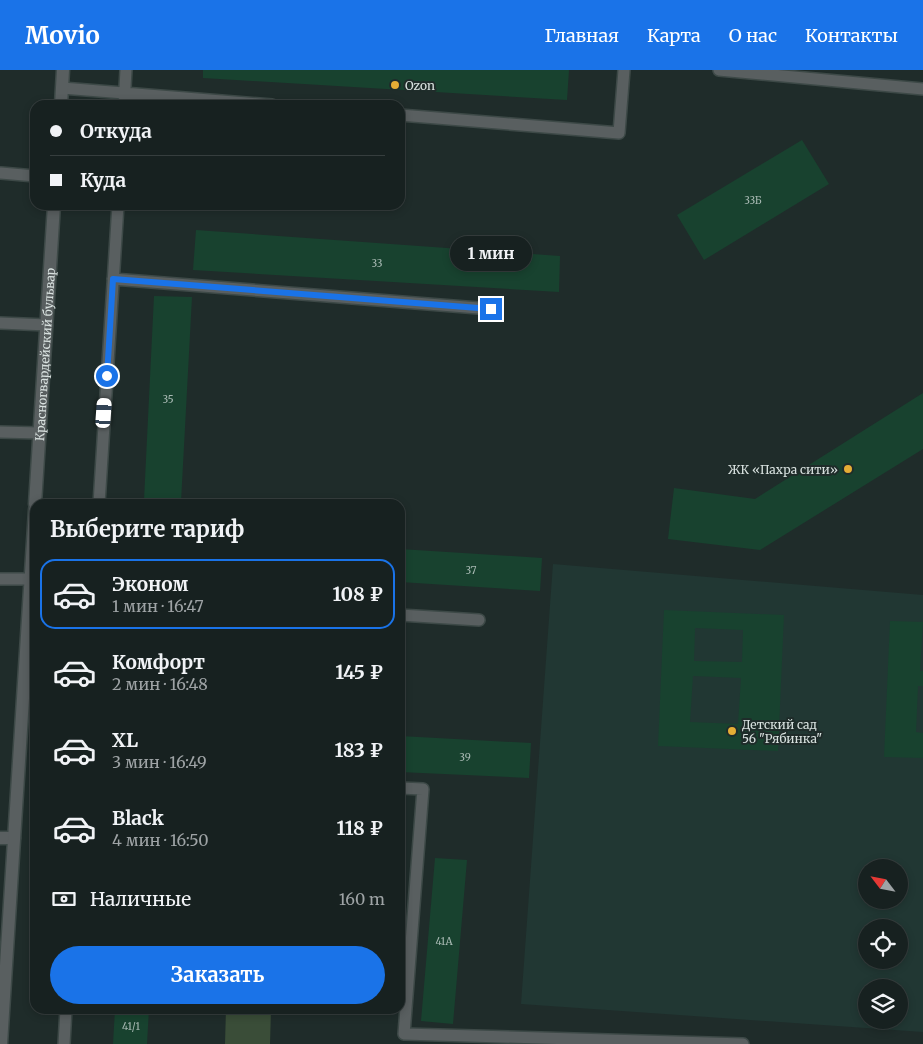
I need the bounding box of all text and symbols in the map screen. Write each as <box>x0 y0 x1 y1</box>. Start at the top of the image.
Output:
text: Movio <box>25 20 100 51</box>
text: Главная <box>544 24 619 47</box>
text: Карта <box>647 24 701 47</box>
text: О нас <box>729 24 777 47</box>
text: Контакты <box>805 24 898 47</box>
place label: Ozon <box>405 78 435 93</box>
marker: Ozon <box>389 79 401 91</box>
text: Откуда <box>80 119 152 143</box>
text: Куда <box>80 168 126 192</box>
house number: 33Б <box>744 194 762 207</box>
callout: 1 мин <box>450 236 532 272</box>
text: 1 мин <box>467 243 515 263</box>
house number: 33 <box>372 257 383 270</box>
street label: Красногвардейский бульвар <box>32 267 57 441</box>
route end <box>480 298 502 320</box>
route start <box>96 365 118 387</box>
house number: 35 <box>162 393 174 406</box>
car <box>95 398 112 428</box>
place label: ЖК «Пахра сити» <box>728 462 838 477</box>
marker: ЖК «Пахра сити» <box>842 463 854 475</box>
text: Выберите тариф <box>50 515 244 543</box>
house number: 37 <box>465 564 477 577</box>
icon: car <box>52 572 97 617</box>
text: Эконом <box>112 572 188 596</box>
text: 108 ₽ <box>333 582 383 606</box>
text: 1 мин · 16:47 <box>112 596 204 616</box>
icon: car <box>52 650 97 695</box>
text: Комфорт <box>112 650 205 674</box>
text: 145 ₽ <box>335 660 383 684</box>
text: 2 мин · 16:48 <box>112 674 208 694</box>
place label: Детский сад 56 "Рябинка" <box>742 717 822 746</box>
marker: Детский сад 56 "Рябинка" <box>726 725 738 737</box>
icon: car <box>52 728 97 773</box>
text: XL <box>112 728 138 752</box>
text: 183 ₽ <box>335 738 383 762</box>
house number: 39 <box>459 751 471 764</box>
text: 3 мин · 16:49 <box>112 752 207 772</box>
icon: car <box>52 806 97 851</box>
text: Black <box>112 806 164 830</box>
text: 118 ₽ <box>336 816 383 840</box>
text: 4 мин · 16:50 <box>112 830 209 850</box>
north arrow <box>858 859 908 909</box>
map controls <box>858 859 908 1029</box>
icon: cash <box>50 885 78 913</box>
text: Наличные <box>90 887 191 911</box>
text: 160 m <box>339 889 385 909</box>
button: locate <box>858 919 908 969</box>
house number: 41А <box>435 935 454 948</box>
button: Заказать <box>50 946 385 1004</box>
button: layers <box>858 979 908 1029</box>
house number: 41/1 <box>122 1020 140 1033</box>

